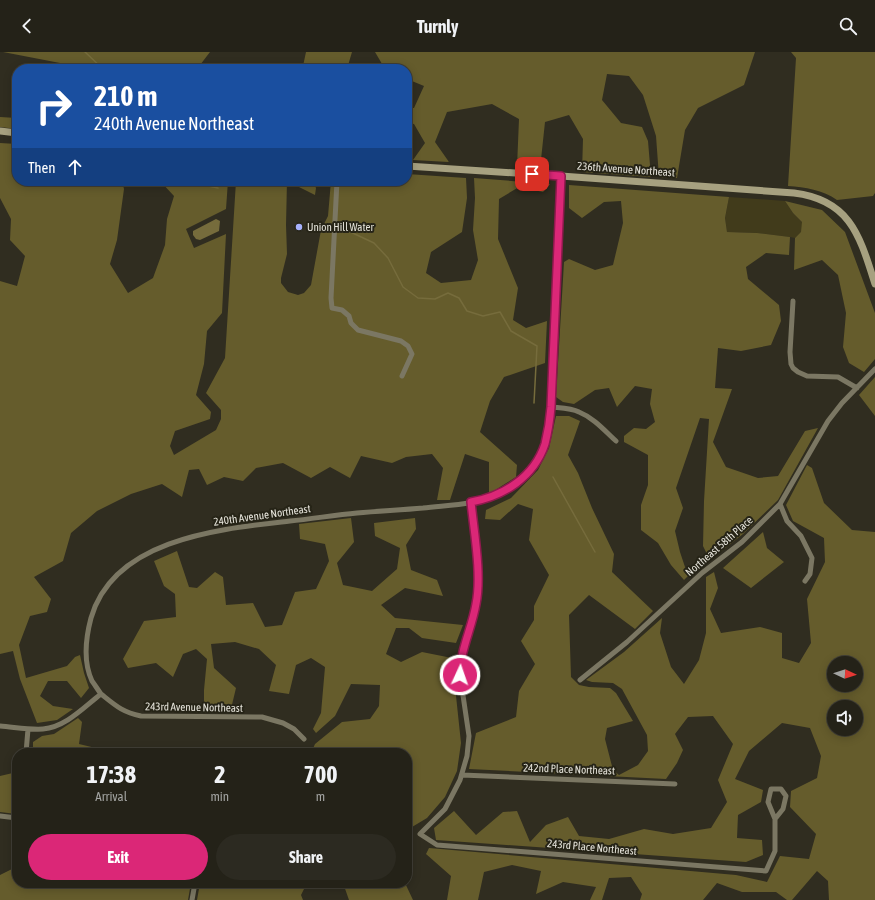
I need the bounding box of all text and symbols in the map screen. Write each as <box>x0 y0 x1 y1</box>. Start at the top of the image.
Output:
icon: back <box>16 15 38 37</box>
icon: search <box>837 15 859 37</box>
text: Turnly <box>417 16 458 37</box>
icon: right <box>28 80 80 132</box>
text: 210 m <box>94 80 157 112</box>
text: 240th Avenue Northeast <box>94 113 254 134</box>
icon: ahead <box>64 156 86 178</box>
pin <box>515 157 549 191</box>
text: Then <box>28 159 56 176</box>
street label: 236th Avenue Northeast <box>577 160 675 178</box>
icon: arrive <box>521 163 543 185</box>
place label: Union Hill Water <box>307 221 374 233</box>
marker: Union Hill Water <box>294 222 304 232</box>
street label: 240th Avenue Northeast <box>213 502 311 528</box>
street label: Northeast 58th Place <box>683 514 755 578</box>
position arrow <box>439 654 481 696</box>
north arrow <box>827 656 863 692</box>
map controls <box>827 656 863 736</box>
street label: 243rd Avenue Northeast <box>145 700 243 714</box>
button: sound <box>827 700 863 736</box>
text: 17:38 <box>87 761 136 788</box>
text: 2 <box>214 761 225 788</box>
text: 700 <box>304 761 337 788</box>
street label: 242nd Place Northeast <box>523 761 615 777</box>
text: Arrival <box>95 789 127 804</box>
text: min <box>210 789 229 804</box>
text: m <box>316 789 325 804</box>
button: Exit <box>28 834 208 880</box>
button: Share <box>216 834 396 880</box>
street label: 243rd Place Northeast <box>547 837 637 857</box>

